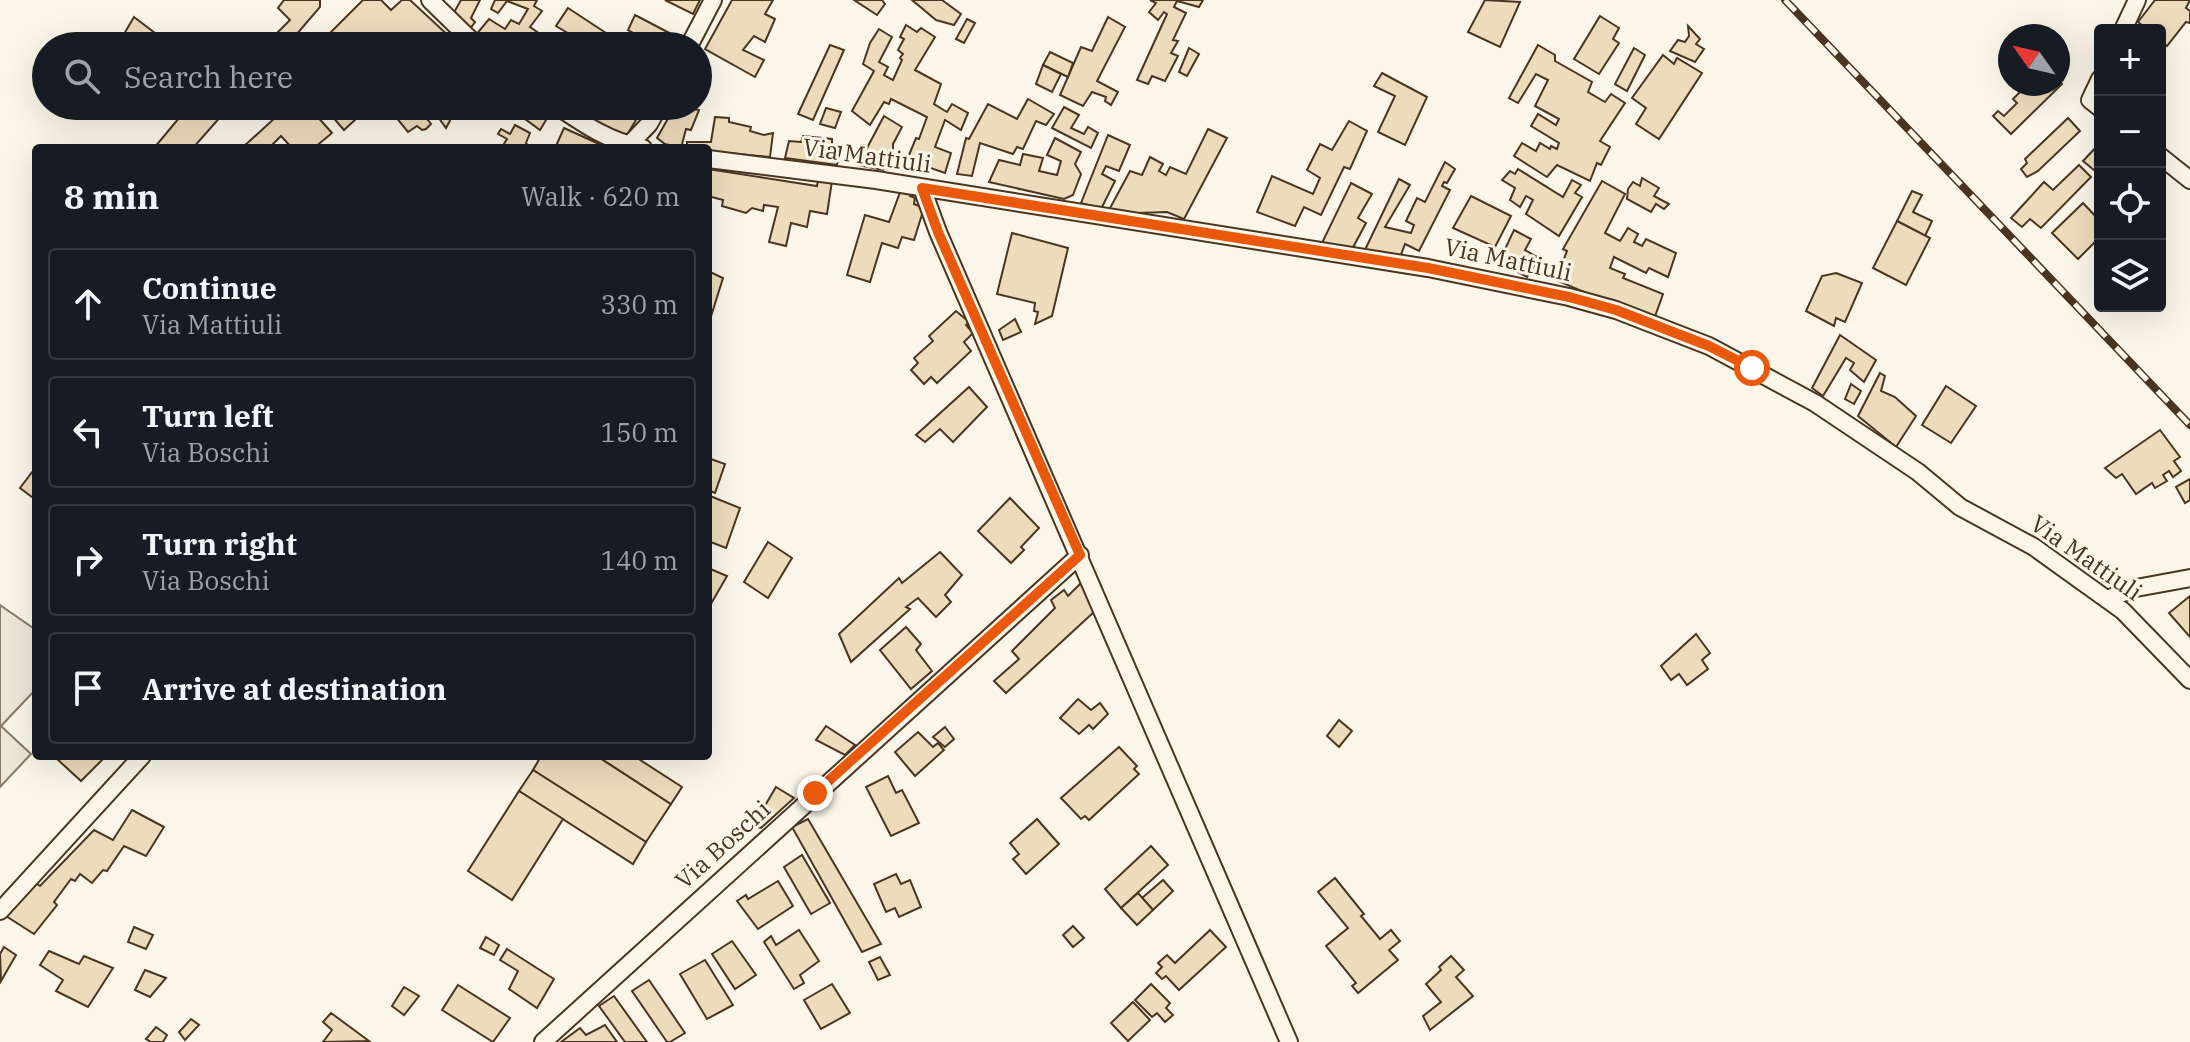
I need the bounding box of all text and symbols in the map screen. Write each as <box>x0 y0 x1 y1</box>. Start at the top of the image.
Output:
north arrow <box>1998 24 2070 96</box>
map controls <box>2094 24 2166 312</box>
button: + <box>2094 24 2166 96</box>
search box <box>32 32 712 120</box>
icon: search <box>60 54 104 98</box>
text: Search here <box>124 57 293 96</box>
button: − <box>2094 96 2166 168</box>
street label: Via Mattiuli <box>801 130 933 180</box>
button: locate <box>2094 168 2166 240</box>
text: 8 min <box>64 174 159 218</box>
text: Walk · 620 m <box>521 179 680 213</box>
street label: Via Mattiuli <box>1442 230 1575 288</box>
button: layers <box>2094 240 2166 312</box>
text: Continue <box>142 268 277 307</box>
icon: ahead <box>66 282 110 326</box>
text: 330 m <box>600 287 678 321</box>
text: Via Mattiuli <box>142 307 282 341</box>
route start <box>1734 350 1770 386</box>
text: Turn left <box>142 396 274 435</box>
icon: left <box>66 410 110 454</box>
text: 150 m <box>600 415 678 449</box>
text: Via Boschi <box>142 435 270 469</box>
street label: Via Mattiuli <box>2024 507 2149 607</box>
text: Turn right <box>142 524 297 563</box>
icon: right <box>66 538 110 582</box>
text: 140 m <box>600 543 678 577</box>
text: Via Boschi <box>142 563 270 597</box>
icon: arrive <box>66 666 110 710</box>
text: Arrive at destination <box>142 669 447 708</box>
route end <box>797 775 833 811</box>
street label: Via Boschi <box>668 793 777 896</box>

